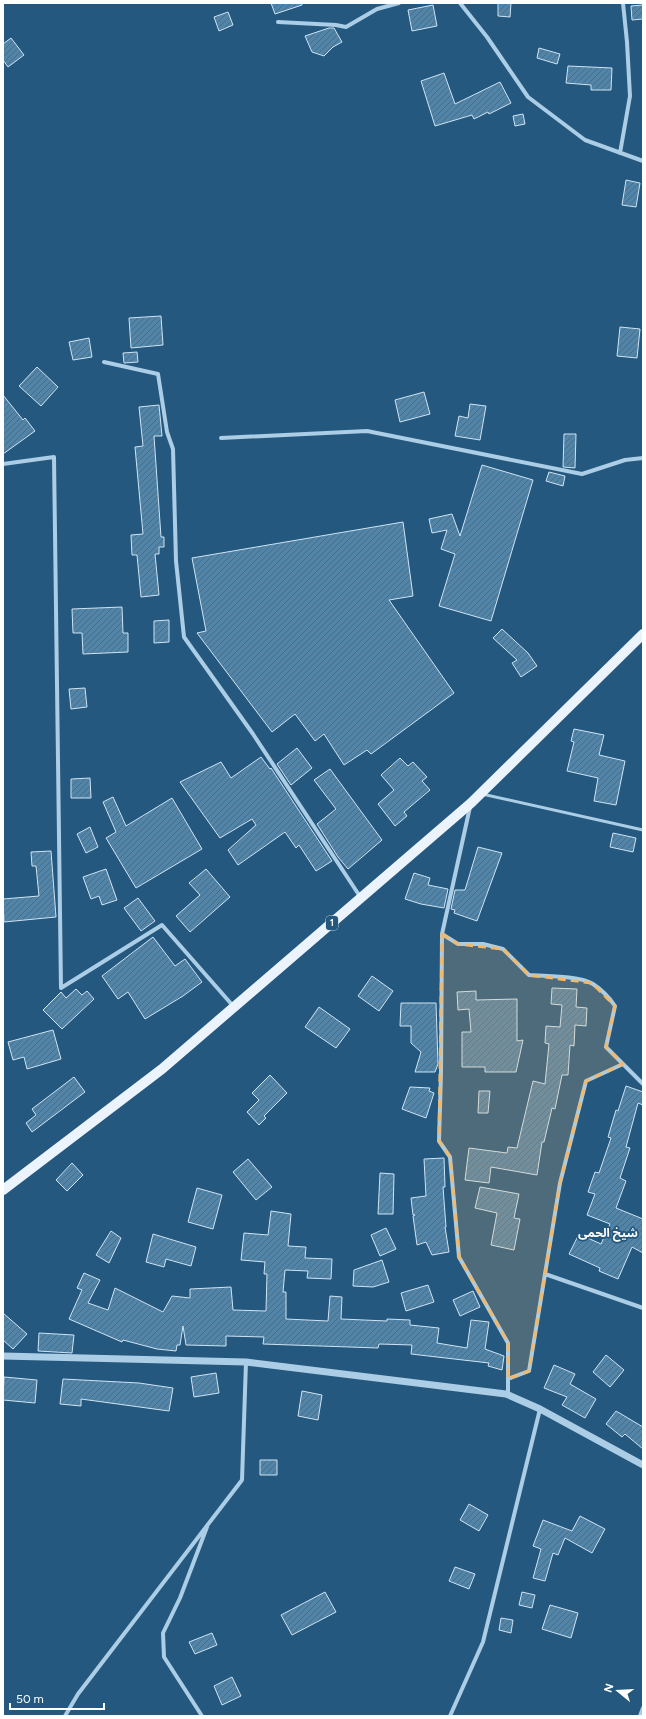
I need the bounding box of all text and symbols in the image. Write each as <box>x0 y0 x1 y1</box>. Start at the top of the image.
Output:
road number: 1 <box>326 916 338 930</box>
district label: شيخ الحمى <box>578 1226 638 1242</box>
north arrow <box>598 1671 638 1711</box>
text: N <box>601 1682 616 1694</box>
scale bar <box>10 1685 104 1711</box>
text: 50 m <box>16 1692 44 1706</box>

